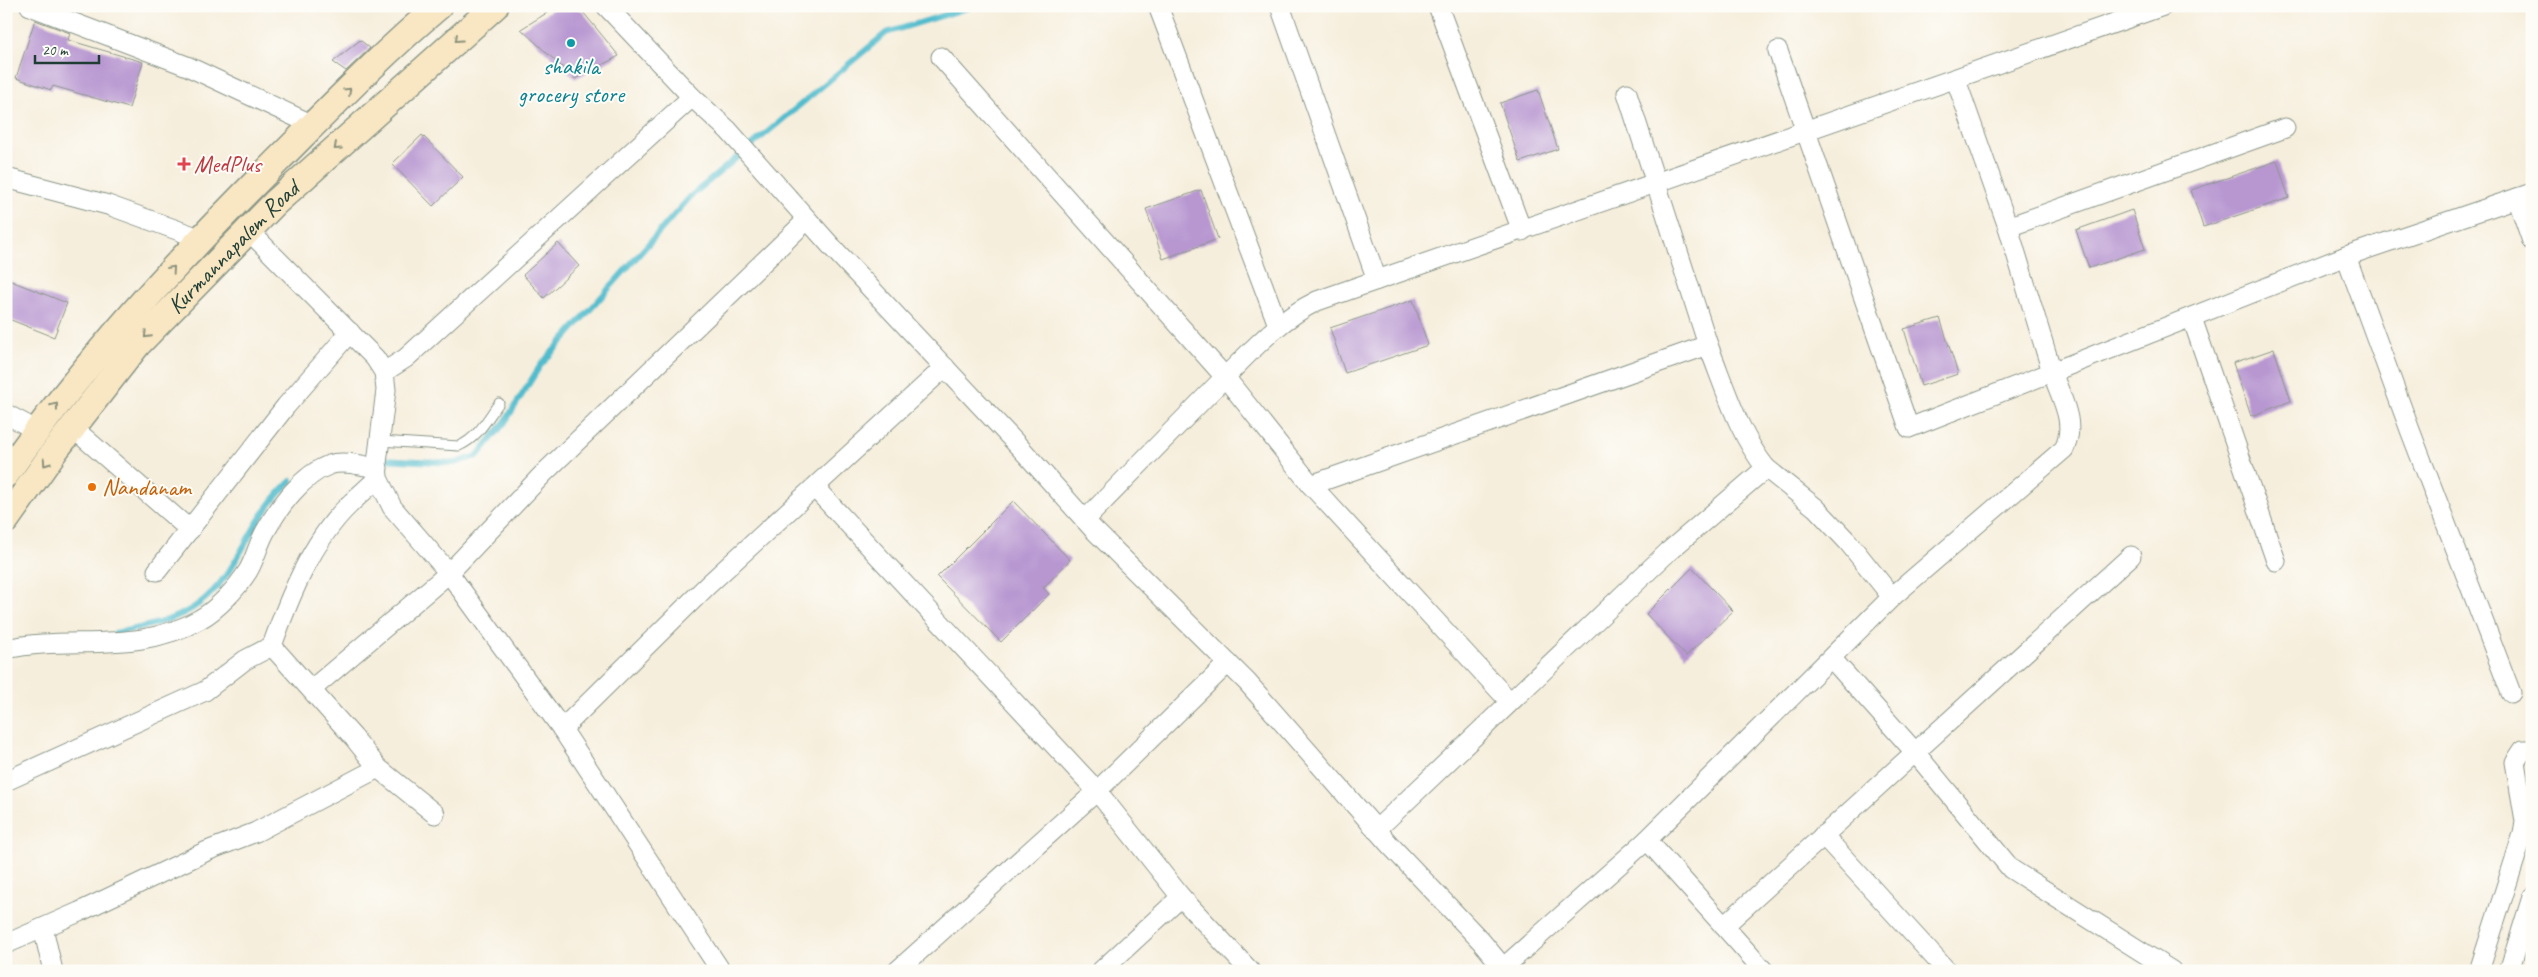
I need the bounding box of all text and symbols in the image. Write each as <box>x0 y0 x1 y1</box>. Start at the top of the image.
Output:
scale bar <box>35 32 99 64</box>
one-way arrow <box>455 33 464 42</box>
marker: shakila grocery store <box>565 37 577 49</box>
text: 20 m <box>42 41 69 60</box>
place label: shakila grocery store <box>518 51 626 109</box>
one-way arrow <box>342 88 351 97</box>
one-way arrow <box>334 142 343 151</box>
place label: MedPlus <box>194 149 263 179</box>
marker: MedPlus <box>178 158 190 170</box>
street label: Kurmannapalem Road <box>161 171 308 320</box>
one-way arrow <box>166 266 175 275</box>
one-way arrow <box>144 329 153 338</box>
one-way arrow <box>50 403 58 412</box>
one-way arrow <box>43 457 52 466</box>
place label: Nandanam <box>102 472 193 502</box>
marker: Nandanam <box>86 481 98 493</box>

